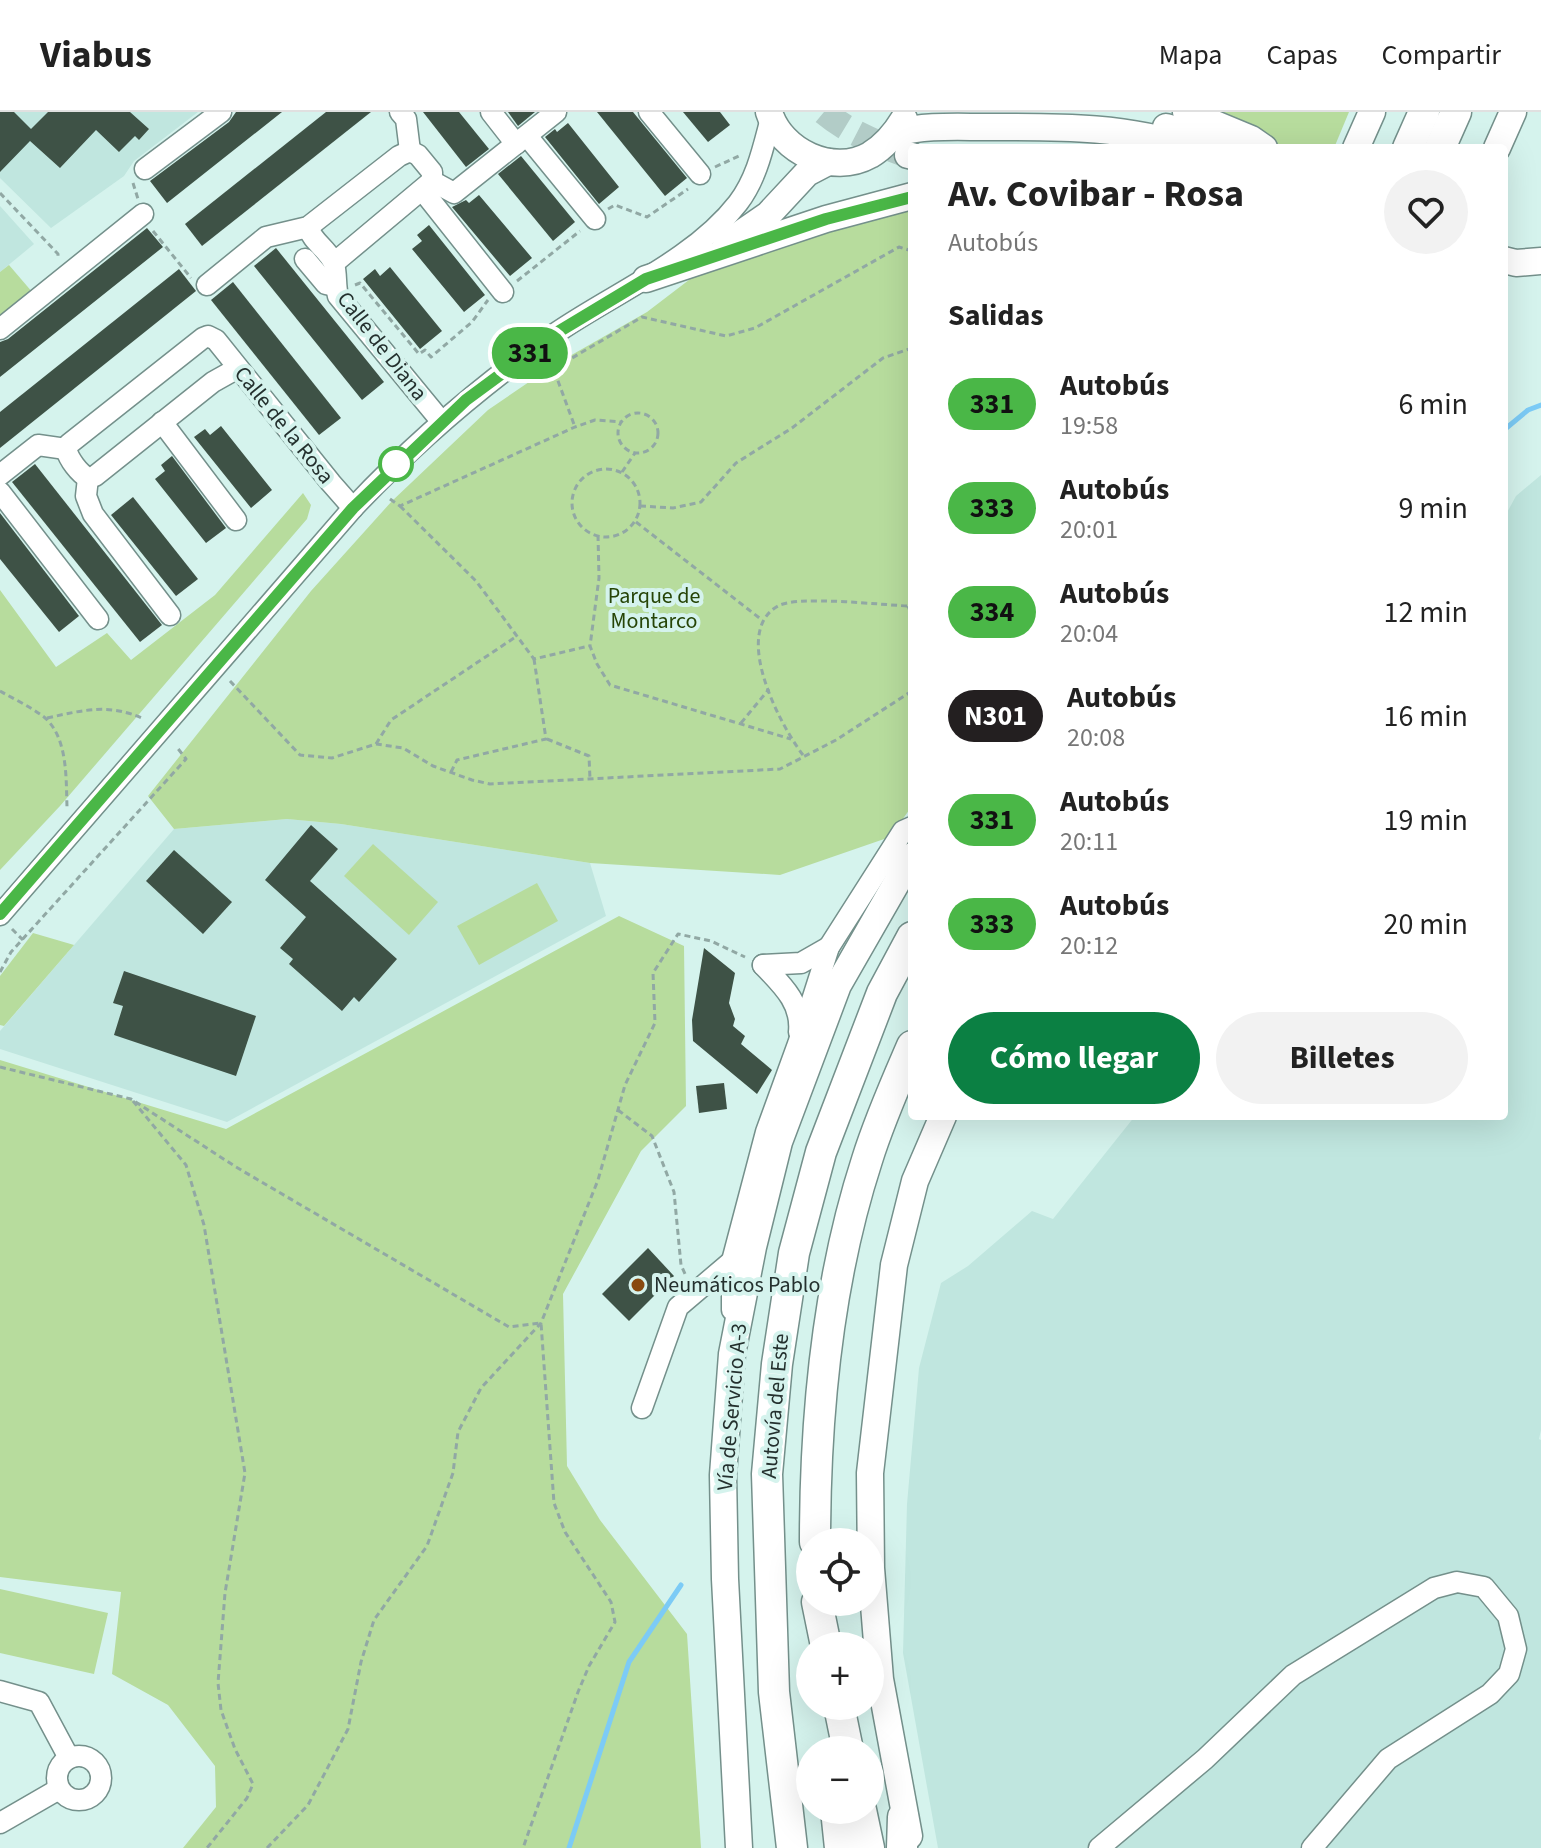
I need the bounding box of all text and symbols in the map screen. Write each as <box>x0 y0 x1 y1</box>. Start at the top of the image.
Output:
text: Viabus <box>40 28 152 82</box>
text: Mapa <box>1159 35 1222 75</box>
text: Capas <box>1266 35 1338 75</box>
text: Compartir <box>1382 35 1501 75</box>
text: Av. Covibar - Rosa <box>948 167 1244 221</box>
button: heart <box>1384 170 1468 254</box>
text: Autobús <box>948 224 1038 261</box>
street label: Calle de Diana <box>329 285 435 407</box>
text: Salidas <box>948 294 1044 337</box>
line badge: 331 <box>484 327 576 379</box>
text: 331 <box>508 333 552 373</box>
street label: Calle de la Rosa <box>226 359 342 491</box>
text: Autobús <box>1060 364 1169 407</box>
text: 6 min <box>1398 383 1468 426</box>
text: 331 <box>970 384 1014 424</box>
text: 19:58 <box>1060 407 1118 444</box>
unlabelled marker <box>379 447 413 481</box>
text: Autobús <box>1060 468 1169 511</box>
text: 9 min <box>1398 487 1468 530</box>
text: 333 <box>970 488 1014 528</box>
text: 20:01 <box>1060 511 1118 548</box>
text: Autobús <box>1060 572 1169 615</box>
park label: Parque de Montarco <box>608 580 700 637</box>
text: 12 min <box>1384 591 1468 634</box>
text: 334 <box>970 592 1014 632</box>
text: 20:04 <box>1060 615 1118 652</box>
text: Autobús <box>1067 676 1176 719</box>
text: 16 min <box>1384 695 1468 738</box>
text: N301 <box>964 696 1027 736</box>
text: 20:08 <box>1067 719 1125 756</box>
text: Autobús <box>1060 780 1169 823</box>
text: 19 min <box>1384 799 1468 842</box>
text: 331 <box>970 800 1014 840</box>
text: 20:11 <box>1060 823 1118 860</box>
text: Autobús <box>1060 884 1169 927</box>
text: 20 min <box>1384 903 1468 946</box>
text: 333 <box>970 904 1014 944</box>
text: 20:12 <box>1060 927 1118 964</box>
button: Cómo llegar <box>948 1012 1200 1104</box>
button: Billetes <box>1216 1012 1468 1104</box>
place label: Neumáticos Pablo <box>654 1269 820 1301</box>
marker: Neumáticos Pablo <box>629 1276 647 1294</box>
street label: Vía de Servicio A-3 <box>709 1322 755 1492</box>
street label: Autovía del Este <box>753 1332 797 1480</box>
map controls <box>796 1528 884 1824</box>
button: locate <box>796 1528 884 1616</box>
button: + <box>796 1632 884 1720</box>
button: − <box>796 1736 884 1824</box>

